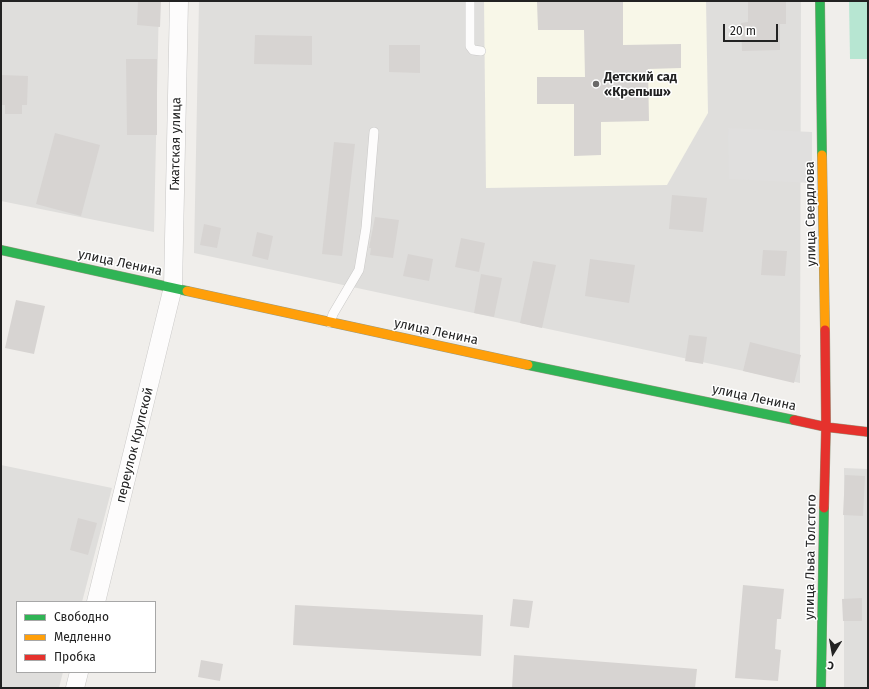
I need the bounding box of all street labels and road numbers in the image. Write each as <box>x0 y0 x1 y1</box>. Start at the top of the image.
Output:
street label: Гжатская улица <box>167 97 185 191</box>
street label: улица Свердлова <box>802 161 820 267</box>
street label: улица Ленина <box>77 246 163 280</box>
street label: улица Ленина <box>393 315 479 349</box>
street label: улица Ленина <box>711 381 797 415</box>
street label: переулок Крупской <box>113 386 157 504</box>
street label: улица Льва Толстого <box>802 494 820 620</box>

